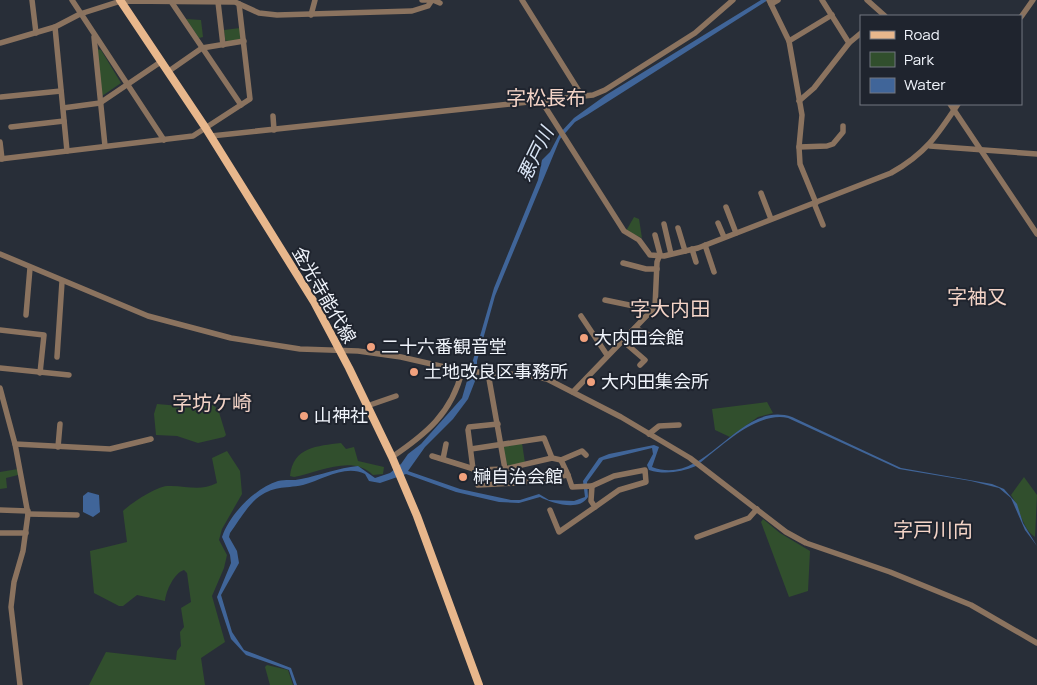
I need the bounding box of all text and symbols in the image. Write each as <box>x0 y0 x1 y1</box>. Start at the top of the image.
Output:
legend <box>860 15 1022 105</box>
text: Road <box>904 24 940 45</box>
text: Park <box>904 49 934 70</box>
text: Water <box>904 74 946 95</box>
district label: 字松長布 <box>506 84 586 111</box>
water label: 悪戸川 <box>511 121 560 185</box>
street label: 金光寺能代線 <box>287 242 362 347</box>
district label: 字袖又 <box>947 283 1007 310</box>
district label: 字大内田 <box>630 295 710 322</box>
place label: 大内田会館 <box>594 325 684 349</box>
marker: 大内田会館 <box>578 332 590 344</box>
place label: 二十六番観音堂 <box>381 334 507 358</box>
marker: 二十六番観音堂 <box>365 341 377 353</box>
place label: 土地改良区事務所 <box>424 359 568 383</box>
marker: 土地改良区事務所 <box>408 366 420 378</box>
place label: 大内田集会所 <box>601 369 709 393</box>
marker: 大内田集会所 <box>585 376 597 388</box>
district label: 字坊ケ崎 <box>172 389 252 416</box>
place label: 山神社 <box>314 403 368 427</box>
marker: 山神社 <box>298 410 310 422</box>
place label: 榊自治会館 <box>473 464 563 488</box>
marker: 榊自治会館 <box>457 471 469 483</box>
district label: 字戸川向 <box>893 516 973 543</box>

